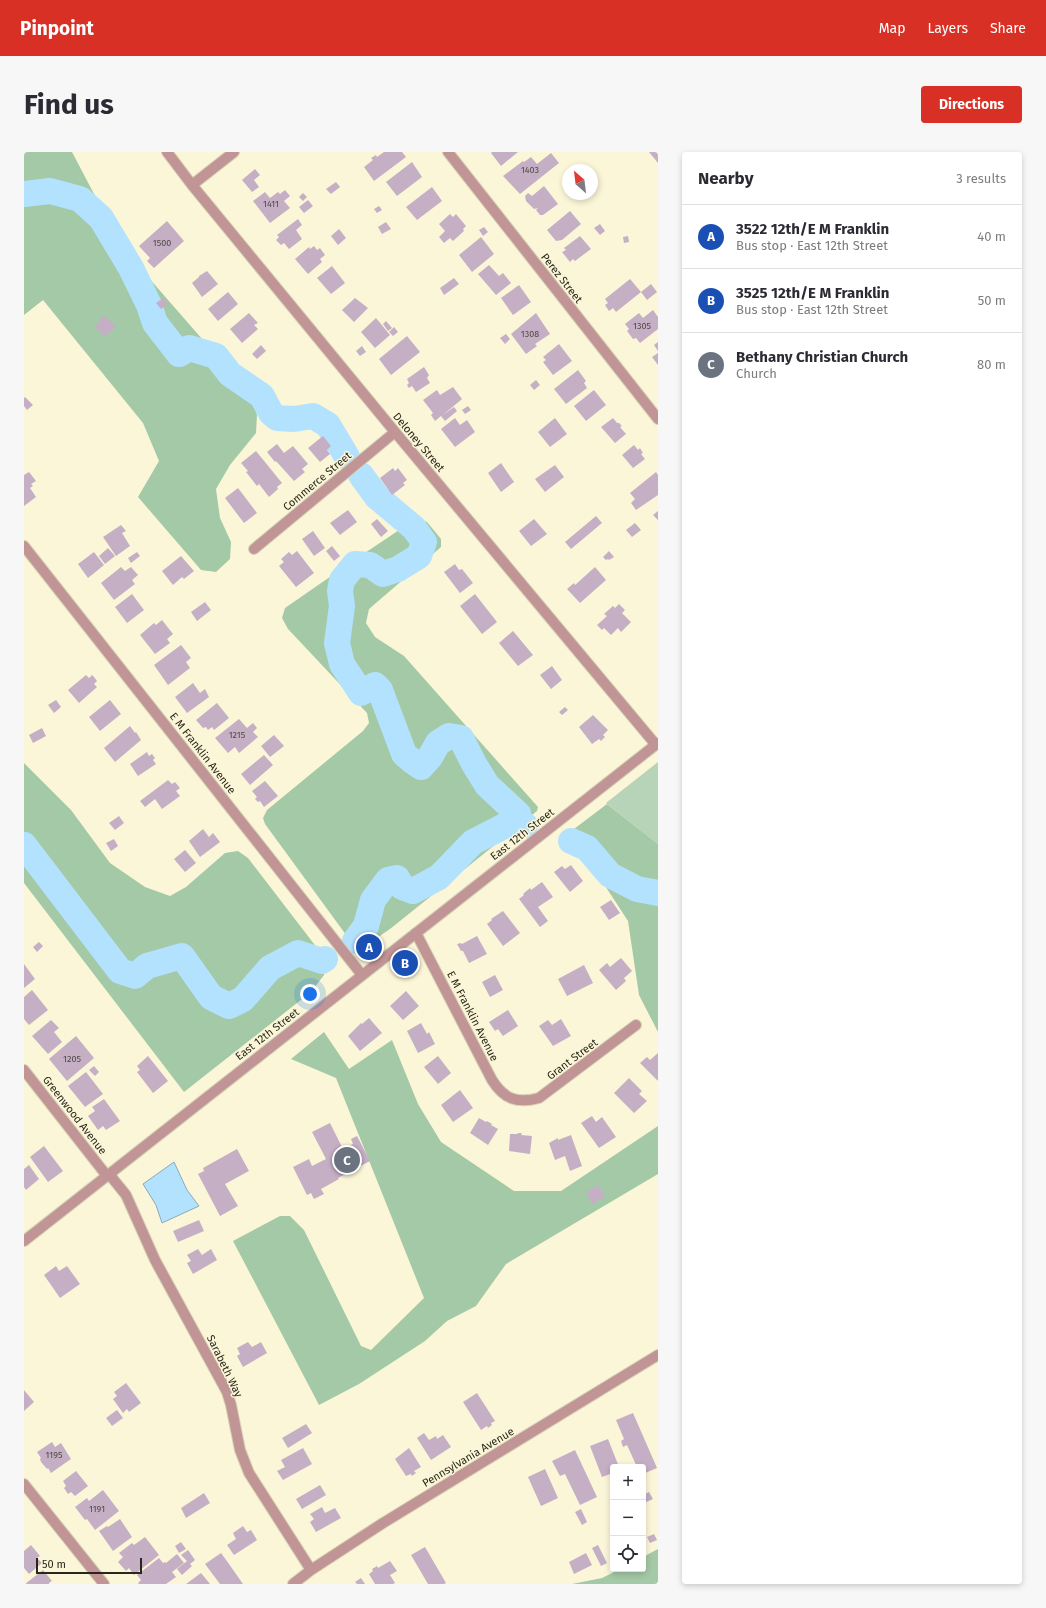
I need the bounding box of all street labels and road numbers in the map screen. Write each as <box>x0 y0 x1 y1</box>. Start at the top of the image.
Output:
street label: Perez Street <box>538 251 585 306</box>
street label: Deloney Street <box>390 410 447 475</box>
street label: Commerce Street <box>281 449 354 514</box>
street label: E M Franklin Avenue <box>167 710 238 796</box>
street label: East 12th Street <box>488 806 557 863</box>
street label: E M Franklin Avenue <box>444 969 501 1063</box>
street label: East 12th Street <box>233 1006 302 1063</box>
street label: Grant Street <box>544 1036 600 1083</box>
street label: Greenwood Avenue <box>40 1073 109 1157</box>
street label: Sarabeth Way <box>204 1333 245 1400</box>
street label: Pennsylvania Avenue <box>420 1425 516 1490</box>

